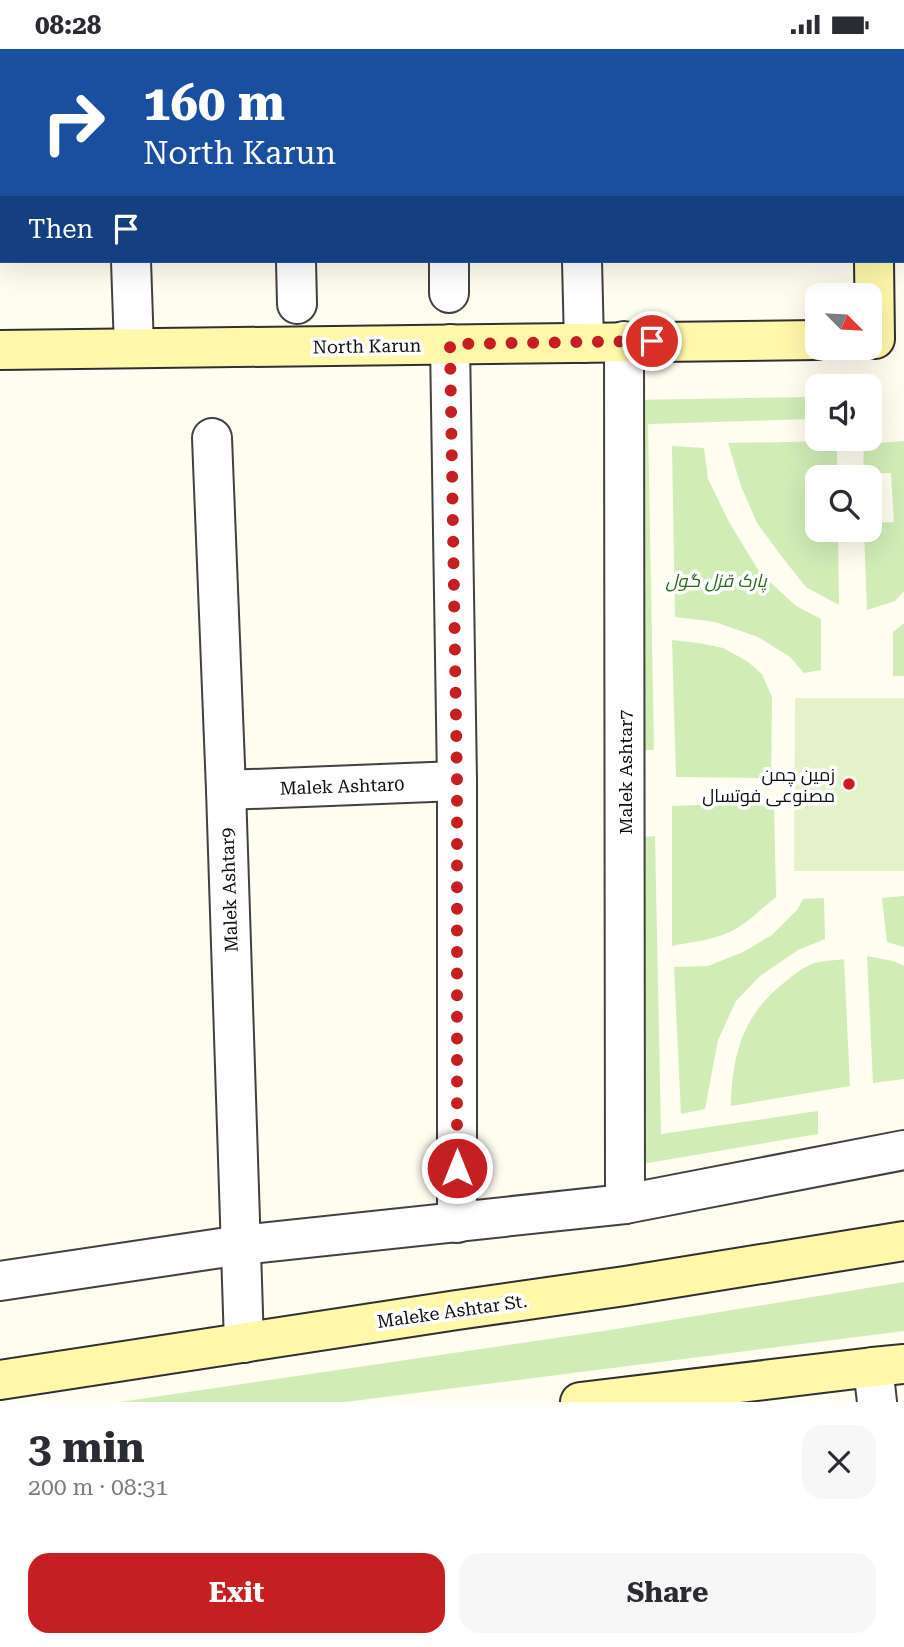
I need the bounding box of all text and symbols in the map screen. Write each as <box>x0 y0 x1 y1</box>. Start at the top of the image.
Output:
text: 08:28 <box>35 10 101 40</box>
text: 160 m <box>143 75 285 132</box>
icon: right <box>28 77 119 168</box>
text: North Karun <box>143 134 336 172</box>
icon: arrive <box>107 210 145 248</box>
text: Then <box>28 214 93 244</box>
north arrow <box>805 283 882 361</box>
map controls <box>805 283 882 542</box>
pin <box>622 311 682 371</box>
icon: arrive <box>633 322 671 360</box>
street label: North Karun <box>312 335 422 357</box>
button: sound <box>805 374 882 451</box>
button: search <box>805 465 882 542</box>
park label: پارک قزل گول <box>666 570 768 593</box>
street label: Malek Ashtar7 <box>615 710 636 834</box>
place label: زمین چمن مصنوعی فوتسال <box>702 764 835 807</box>
street label: Malek Ashtar0 <box>279 773 405 799</box>
marker: زمین چمن مصنوعی فوتسال <box>841 776 857 792</box>
street label: Malek Ashtar9 <box>216 827 242 953</box>
position arrow <box>420 1131 494 1205</box>
street label: Maleke Ashtar St. <box>376 1290 528 1332</box>
text: 3 min <box>28 1423 145 1472</box>
button: close <box>802 1425 876 1499</box>
text: 200 m · 08:31 <box>28 1474 168 1501</box>
button: Exit <box>28 1553 445 1633</box>
button: Share <box>459 1553 876 1633</box>

